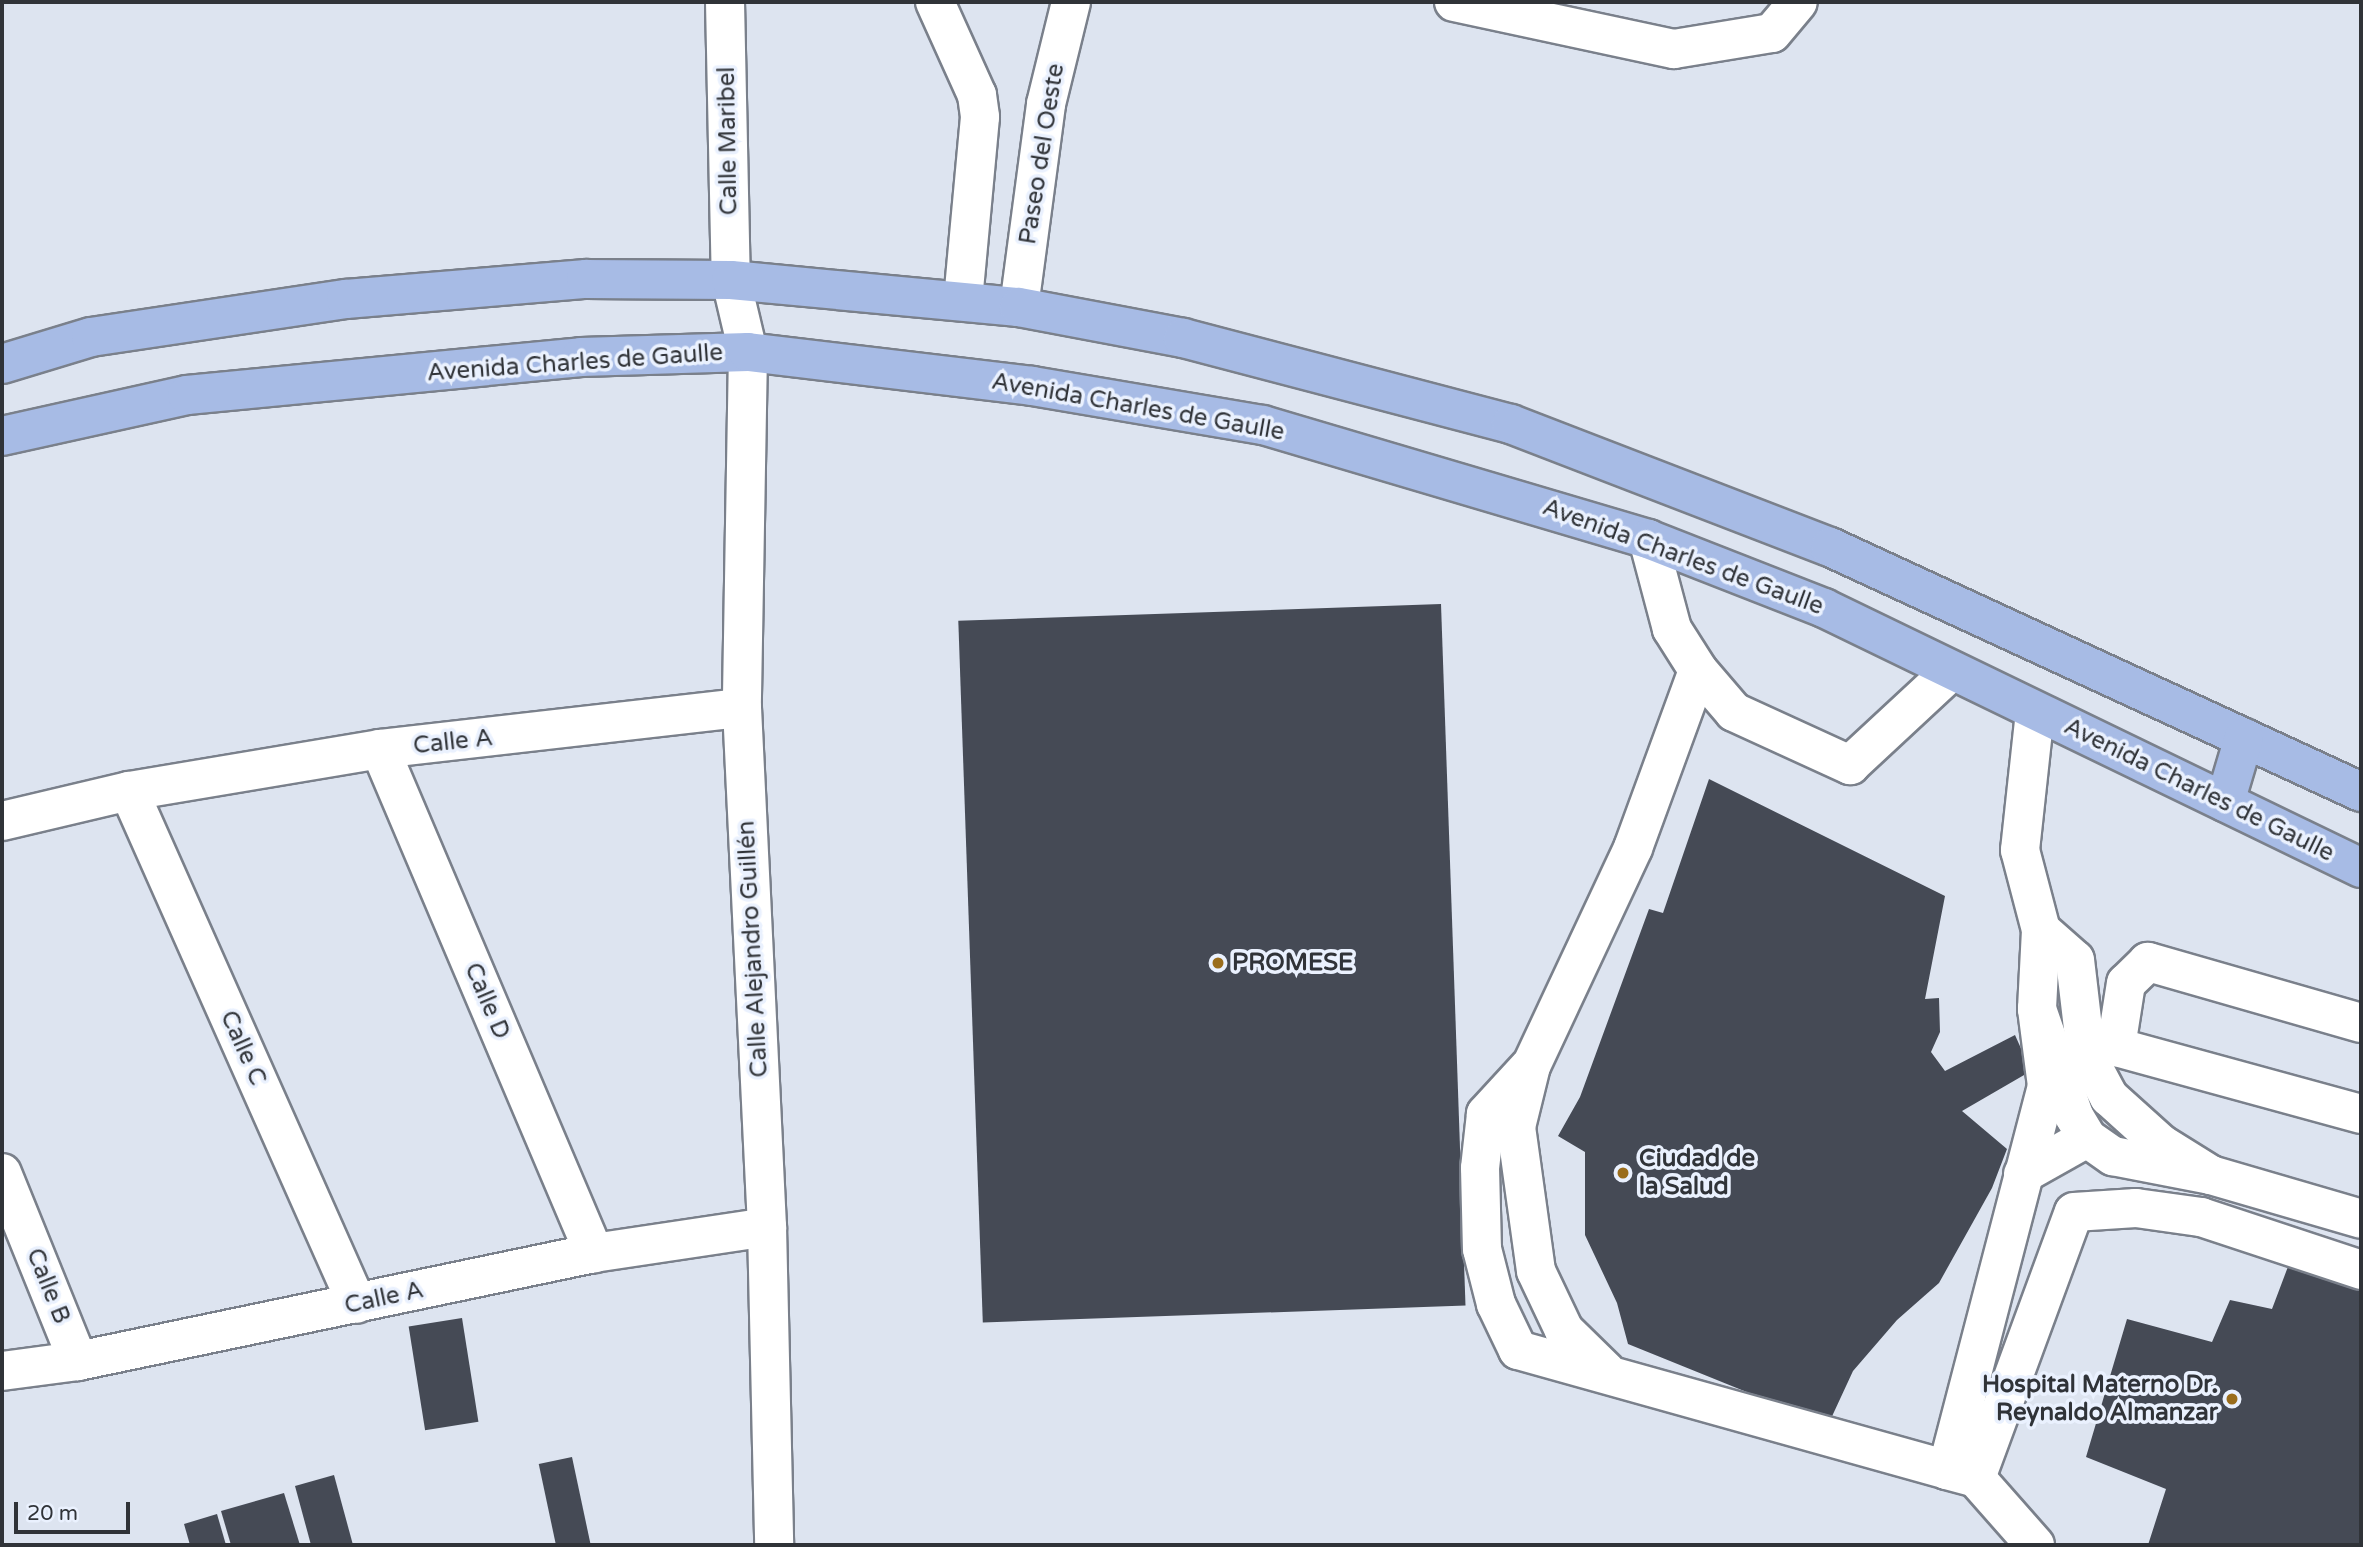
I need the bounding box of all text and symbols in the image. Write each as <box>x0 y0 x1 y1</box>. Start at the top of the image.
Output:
street label: Paseo del Oeste <box>1014 62 1070 246</box>
street label: Calle Maribel <box>712 67 744 215</box>
street label: Avenida Charles de Gaulle <box>426 338 724 388</box>
street label: Avenida Charles de Gaulle <box>989 367 1287 447</box>
street label: Avenida Charles de Gaulle <box>1539 493 1827 621</box>
street label: Avenida Charles de Gaulle <box>2059 712 2339 868</box>
street label: Calle A <box>412 724 494 760</box>
street label: Calle Alejandro Guillén <box>732 820 774 1078</box>
place label: PROMESE <box>1232 949 1353 977</box>
marker: PROMESE <box>1210 955 1226 971</box>
street label: Calle D <box>458 959 516 1043</box>
street label: Calle C <box>214 1006 272 1090</box>
place label: Ciudad de la Salud <box>1639 1145 1755 1201</box>
marker: Ciudad de la Salud <box>1613 1163 1633 1183</box>
street label: Calle B <box>20 1244 76 1328</box>
street label: Calle A <box>342 1276 426 1320</box>
place label: Hospital Materno Dr. Reynaldo Almanzar <box>1982 1371 2218 1427</box>
marker: Hospital Materno Dr. Reynaldo Almanzar <box>2224 1391 2240 1407</box>
scale bar <box>18 1488 133 1532</box>
text: 20 m <box>27 1501 78 1526</box>

